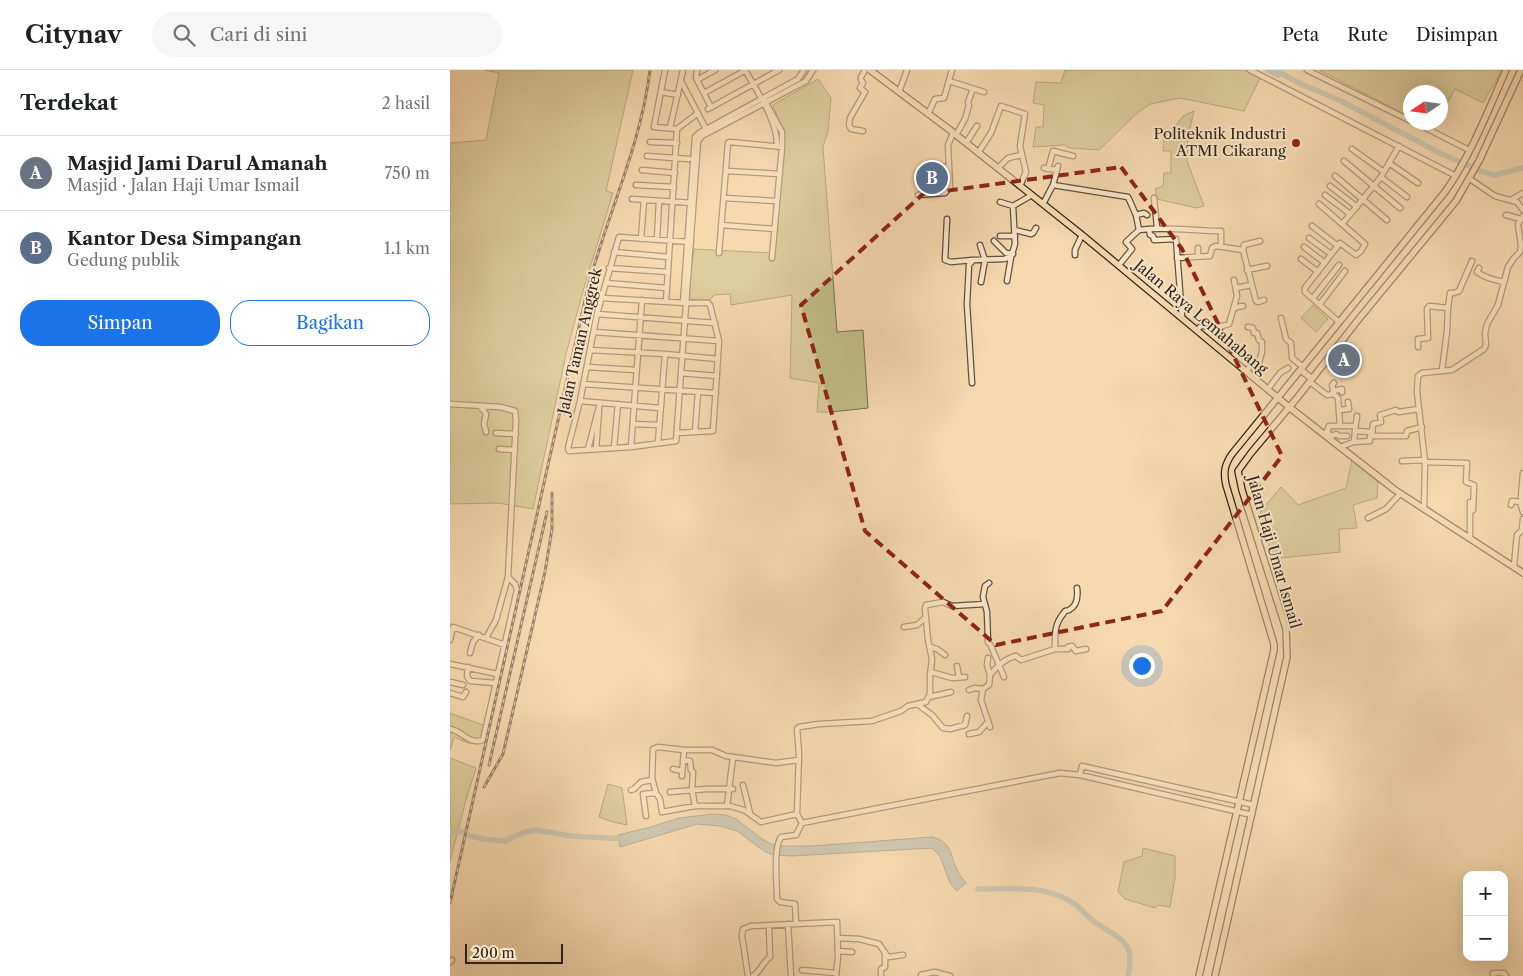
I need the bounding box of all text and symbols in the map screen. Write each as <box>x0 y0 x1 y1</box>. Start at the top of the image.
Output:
search box <box>152 12 502 57</box>
text: Citynav <box>25 20 122 49</box>
icon: search <box>170 21 198 49</box>
text: Cari di sini <box>210 23 307 46</box>
text: Peta <box>1282 24 1319 46</box>
text: Rute <box>1347 24 1388 46</box>
text: Disimpan <box>1416 24 1498 46</box>
north arrow <box>1403 85 1448 130</box>
text: Terdekat <box>20 90 118 115</box>
text: 2 hasil <box>381 93 430 113</box>
place label: Politeknik Industri ATMI Cikarang <box>1154 124 1286 160</box>
marker: Politeknik Industri ATMI Cikarang <box>1290 137 1302 149</box>
text: Masjid Jami Darul Amanah <box>67 152 328 175</box>
pin: B <box>916 159 948 197</box>
text: A <box>30 163 42 183</box>
text: 750 m <box>384 163 430 183</box>
text: Masjid · Jalan Haji Umar Ismail <box>67 175 300 195</box>
text: Kantor Desa Simpangan <box>67 227 301 250</box>
text: B <box>30 238 42 258</box>
text: 1.1 km <box>384 238 430 258</box>
text: Gedung publik <box>67 250 179 270</box>
street label: Jalan Raya Lemahabang <box>1129 254 1272 378</box>
street label: Jalan Taman Anggrek <box>553 264 606 418</box>
button: Simpan <box>20 300 220 346</box>
button: Bagikan <box>230 300 430 346</box>
pin: A <box>1328 341 1360 379</box>
street label: Jalan Haji Umar Ismail <box>1243 471 1306 631</box>
your location <box>1129 653 1155 679</box>
map controls <box>1463 871 1508 961</box>
button: + <box>1463 871 1508 916</box>
button: − <box>1463 916 1508 961</box>
scale bar <box>465 941 562 964</box>
text: 200 m <box>472 944 515 962</box>

